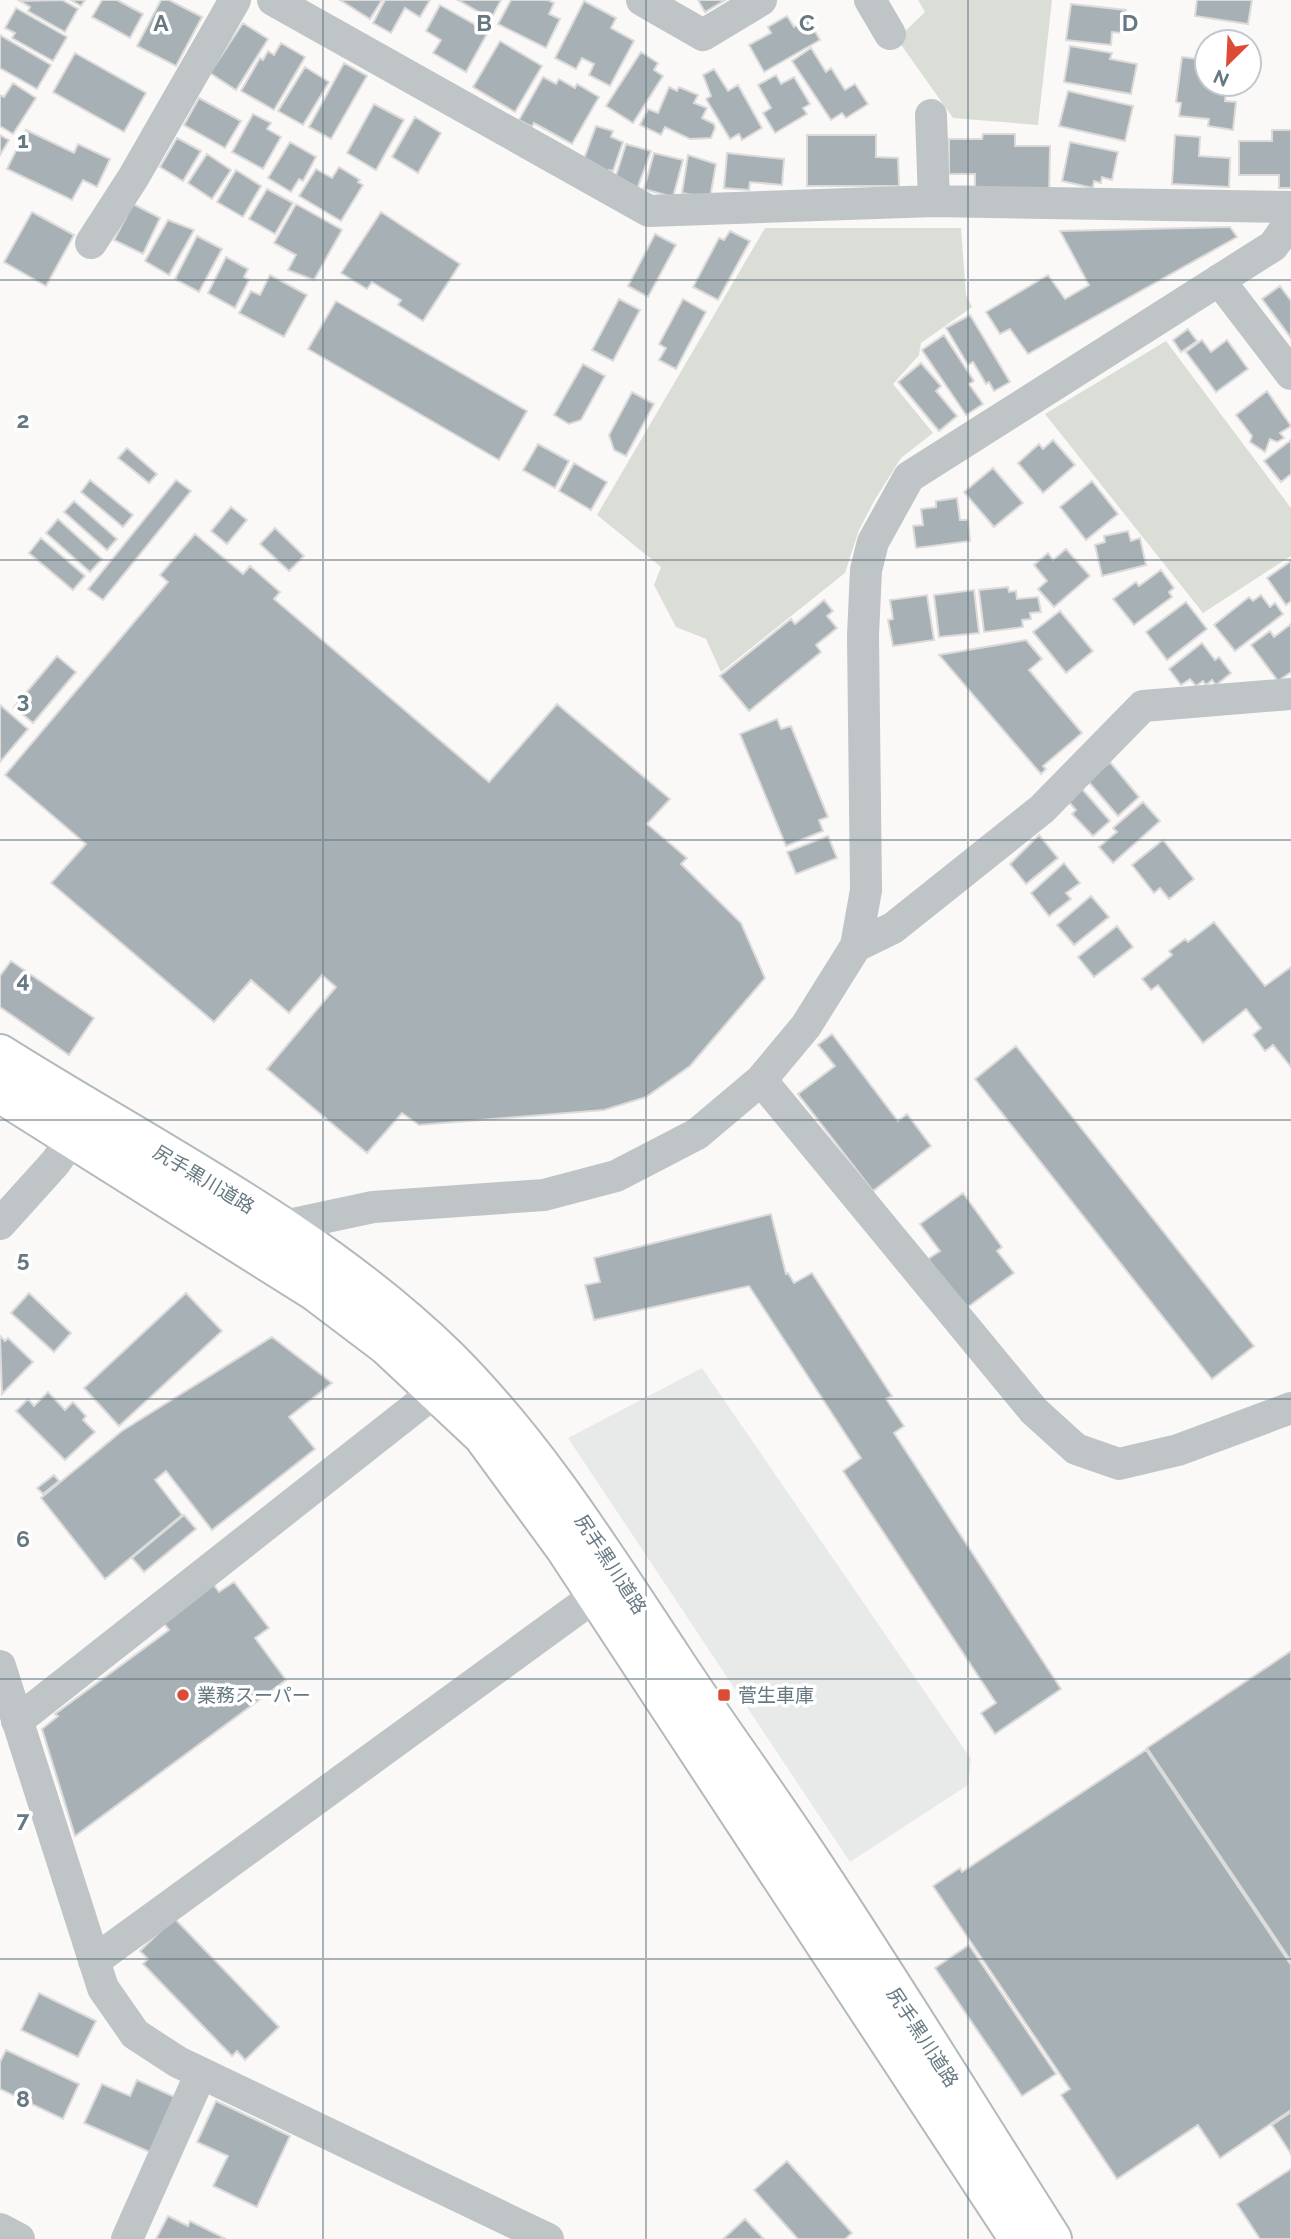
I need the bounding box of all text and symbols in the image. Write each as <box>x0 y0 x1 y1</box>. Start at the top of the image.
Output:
text: A <box>153 9 169 36</box>
text: B <box>476 9 492 36</box>
text: C <box>799 9 815 36</box>
text: D <box>1122 9 1138 36</box>
north arrow <box>1193 28 1263 98</box>
text: N <box>1210 66 1232 92</box>
text: 1 <box>17 126 29 153</box>
text: 2 <box>17 406 29 433</box>
text: 3 <box>17 686 29 713</box>
text: 4 <box>16 966 30 993</box>
street label: 尻手黒川道路 <box>149 1140 259 1218</box>
text: 5 <box>17 1245 30 1272</box>
street label: 尻手黒川道路 <box>571 1510 651 1618</box>
text: 6 <box>16 1525 30 1552</box>
place label: 業務スーパー <box>197 1684 311 1706</box>
place label: 菅生車庫 <box>738 1684 814 1706</box>
marker: 業務スーパー <box>175 1687 191 1703</box>
marker: 菅生車庫 <box>716 1687 732 1703</box>
text: 7 <box>17 1805 30 1832</box>
street label: 尻手黒川道路 <box>883 1983 963 2091</box>
text: 8 <box>16 2085 30 2112</box>

